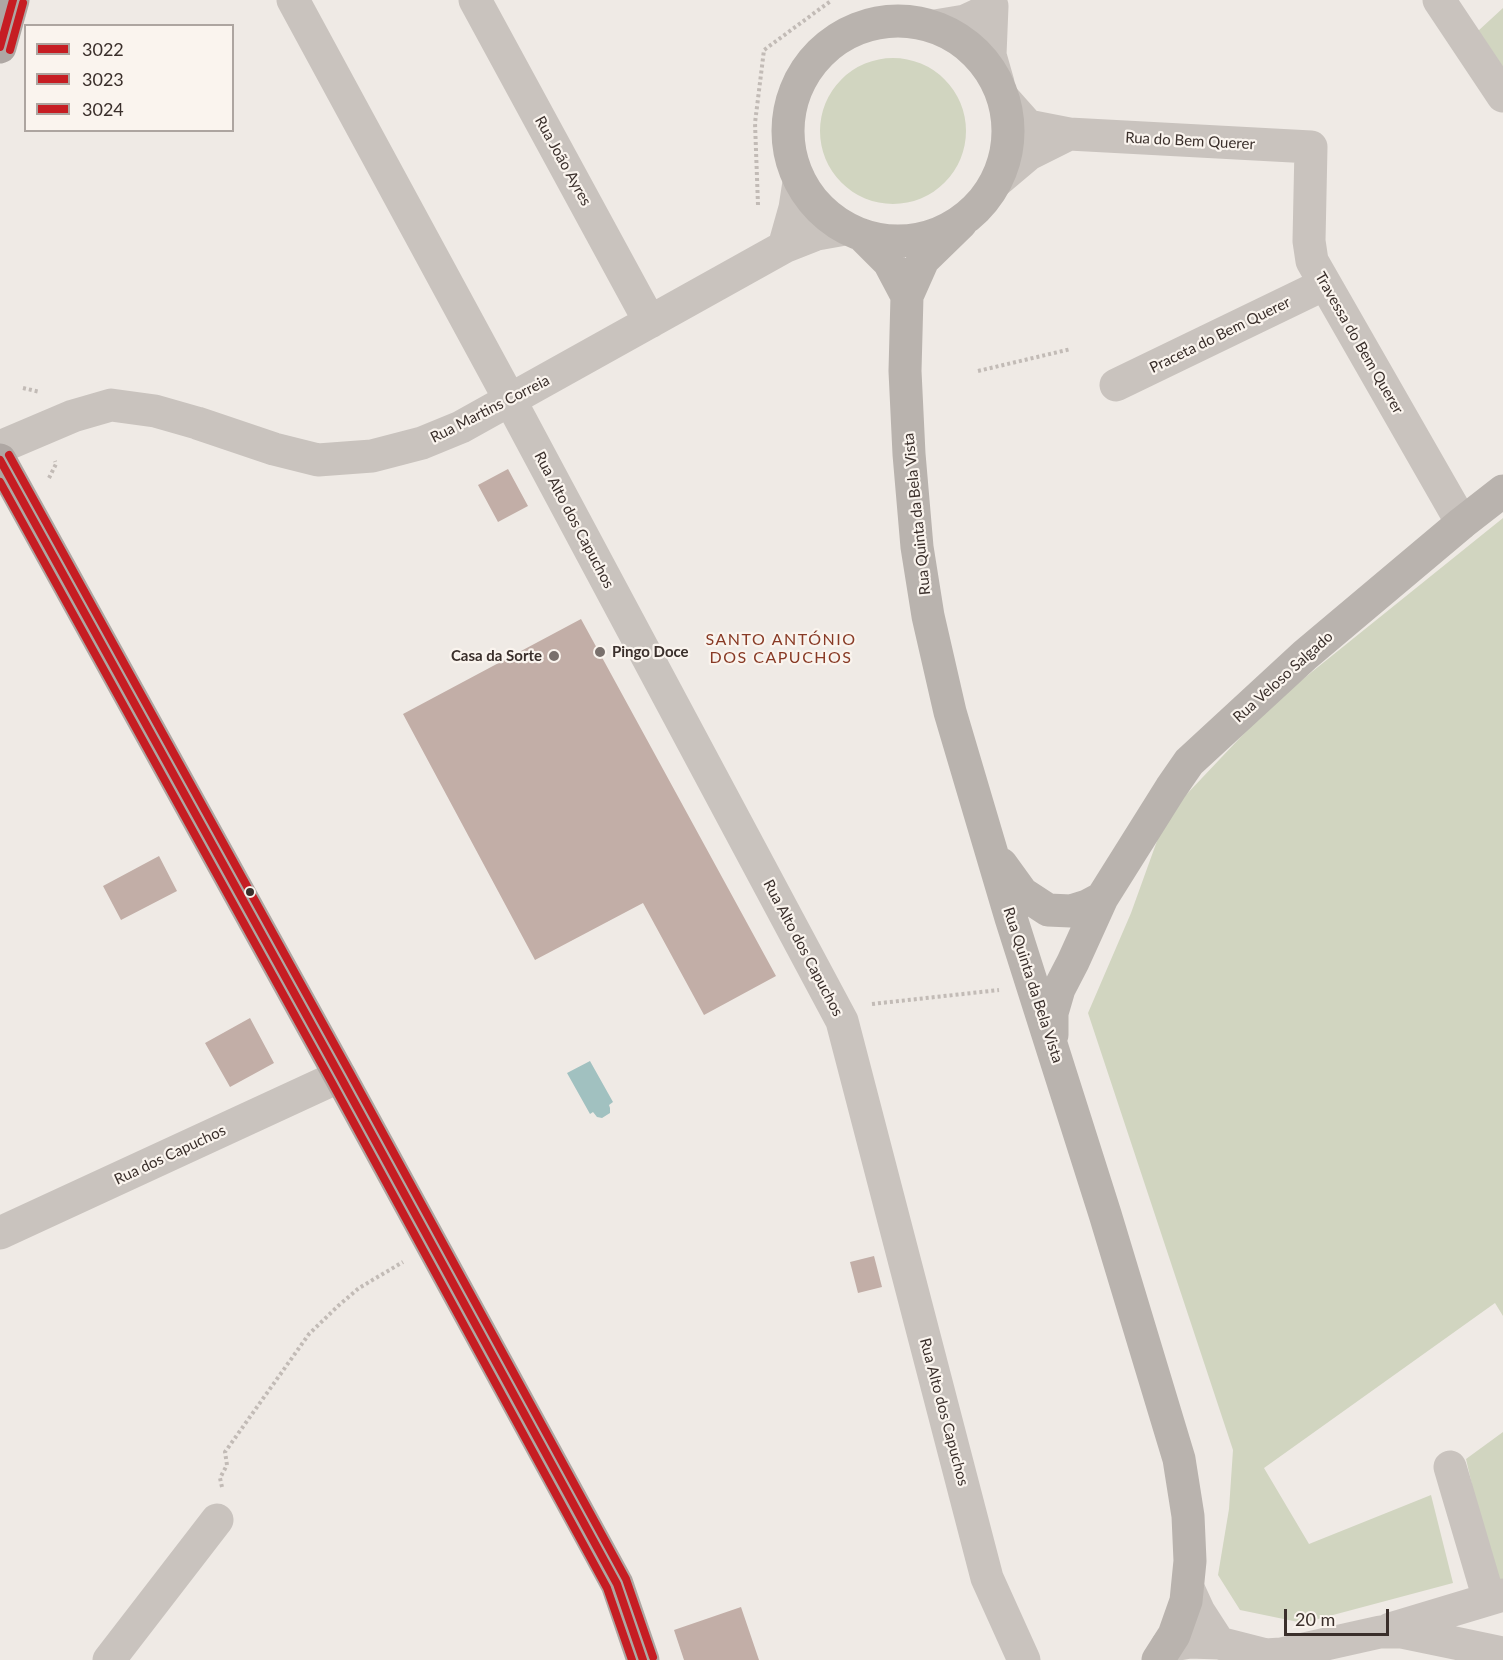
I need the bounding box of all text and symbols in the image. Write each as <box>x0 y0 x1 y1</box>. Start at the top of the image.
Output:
legend <box>24 24 234 132</box>
text: 3022 <box>82 38 124 60</box>
text: 3023 <box>82 68 124 90</box>
text: 3024 <box>82 98 124 120</box>
street label: Rua João Ayres <box>531 113 595 209</box>
street label: Rua do Bem Querer <box>1125 129 1255 153</box>
street label: Travessa do Bem Querer <box>1311 269 1407 417</box>
street label: Praceta do Bem Querer <box>1147 293 1293 377</box>
street label: Rua Martins Correia <box>427 371 553 447</box>
street label: Rua Quinta da Bela Vista <box>900 432 934 596</box>
street label: Rua Alto dos Capuchos <box>530 449 618 591</box>
street label: Rua Veloso Salgado <box>1230 628 1336 726</box>
district label: SANTO ANTÓNIO DOS CAPUCHOS <box>705 630 857 668</box>
place label: Pingo Doce <box>612 643 689 661</box>
marker: Pingo Doce <box>593 645 607 659</box>
place label: Casa da Sorte <box>451 647 542 665</box>
marker: Casa da Sorte <box>547 649 561 663</box>
street label: Rua Alto dos Capuchos <box>759 877 847 1019</box>
unlabelled marker <box>244 886 256 898</box>
street label: Rua Quinta da Bela Vista <box>999 905 1067 1065</box>
street label: Rua dos Capuchos <box>111 1121 229 1189</box>
street label: Rua Alto dos Capuchos <box>916 1336 972 1488</box>
scale bar <box>1287 1597 1392 1635</box>
text: 20 m <box>1295 1608 1335 1630</box>

